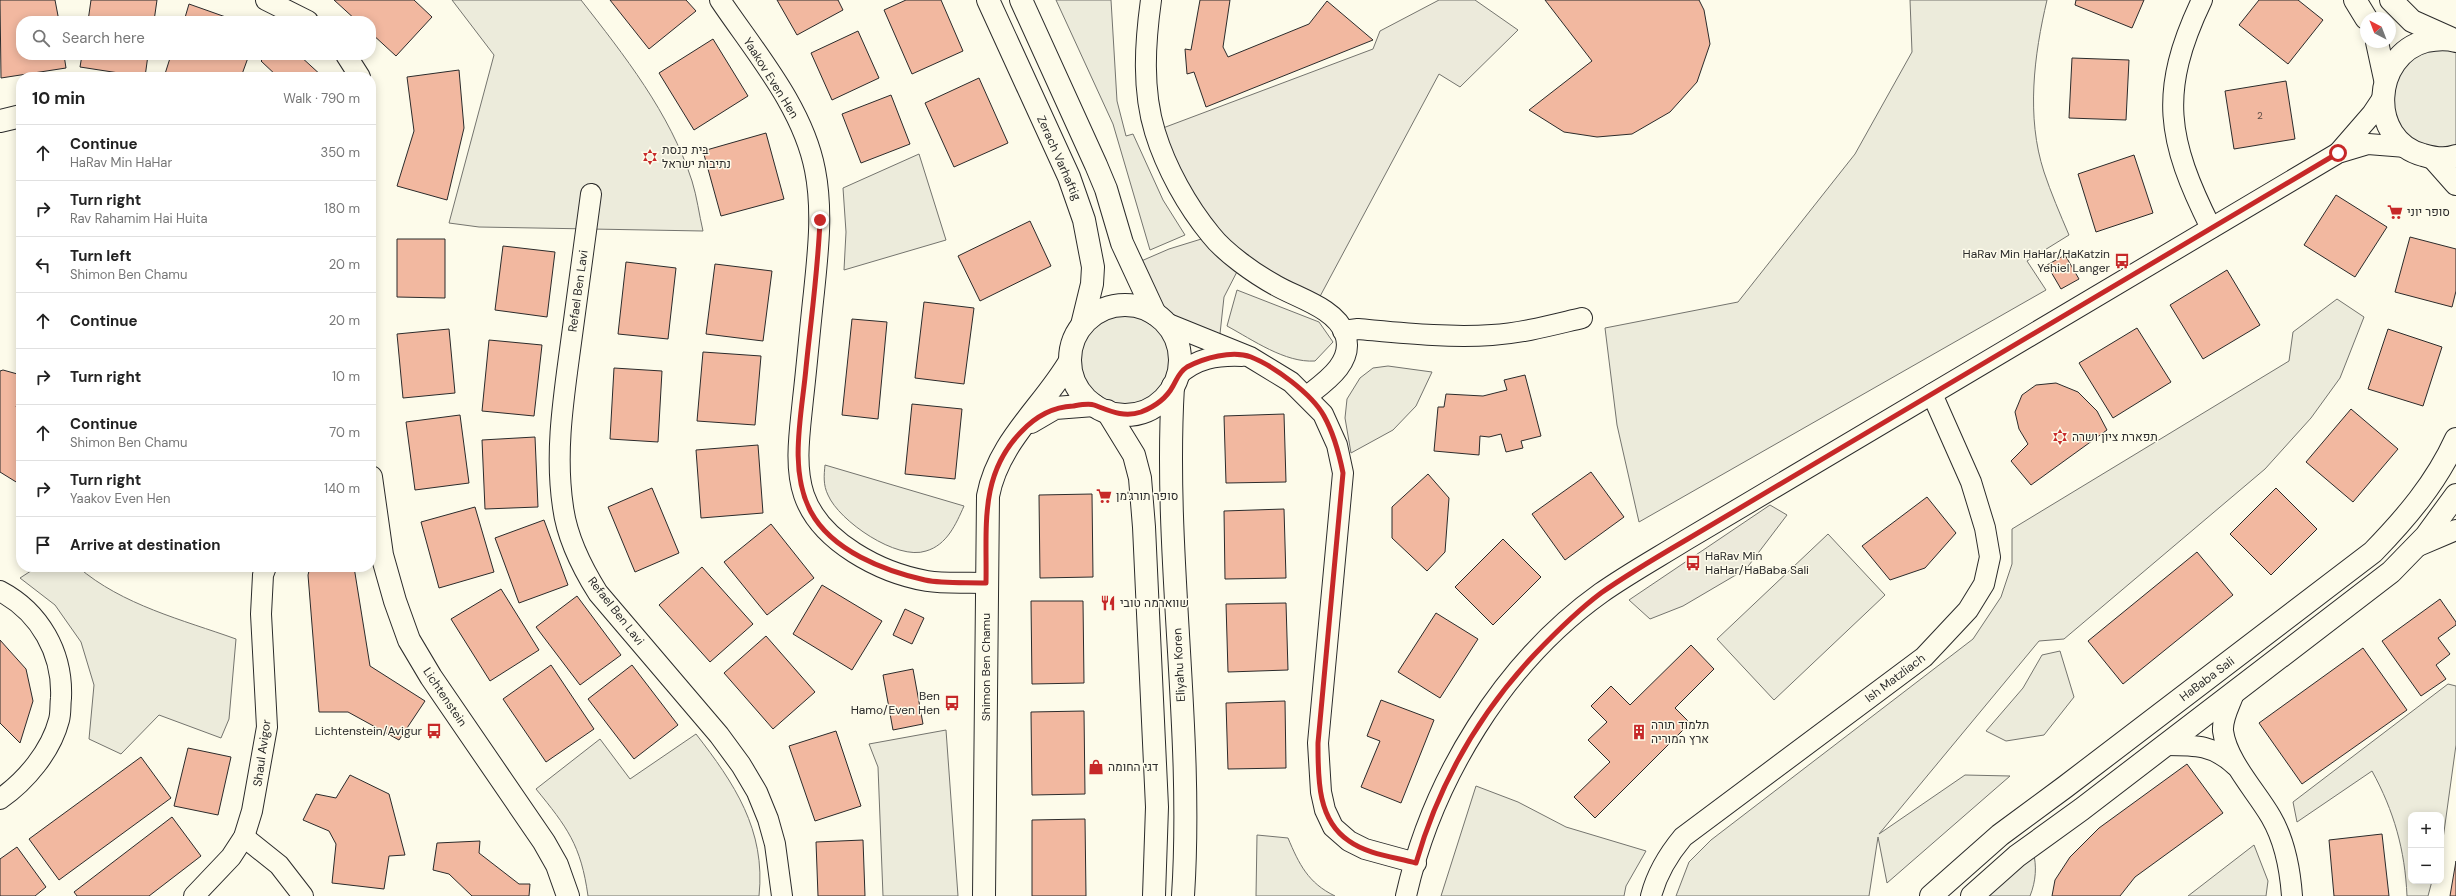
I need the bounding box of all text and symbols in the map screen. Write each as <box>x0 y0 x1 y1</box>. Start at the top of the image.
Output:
north arrow <box>2360 12 2396 48</box>
search box <box>16 16 376 60</box>
icon: search <box>30 27 52 49</box>
text: Search here <box>62 28 145 48</box>
street label: Yaakov Even Hen <box>740 34 802 122</box>
text: 10 min <box>32 87 85 109</box>
text: Walk · 790 m <box>283 90 360 107</box>
house number: 2 <box>2257 109 2263 122</box>
street label: Zerach Varhaftig <box>1033 113 1085 203</box>
text: Continue <box>70 134 138 154</box>
icon: ahead <box>32 142 54 164</box>
place label: בית כנסת נתיבות ישראל <box>662 142 731 172</box>
text: 350 m <box>320 144 360 161</box>
route start <box>2329 144 2347 162</box>
synagogue icon: בית כנסת נתיבות ישראל <box>641 148 659 166</box>
text: HaRav Min HaHar <box>70 154 172 171</box>
text: Turn right <box>70 190 141 210</box>
icon: right <box>32 198 54 220</box>
text: 180 m <box>324 200 360 217</box>
supermarket icon: סופר יוני <box>2386 203 2404 221</box>
place label: סופר יוני <box>2407 204 2450 220</box>
text: Rav Rahamim Hai Huita <box>70 210 208 227</box>
route end <box>811 211 829 229</box>
text: Turn left <box>70 246 131 266</box>
place label: HaRav Min HaHar/HaKatzin Yehiel Langer <box>1962 246 2111 276</box>
street label: Refael Ben Lavi <box>564 249 592 333</box>
bus stop icon: HaRav Min HaHar/HaKatzin Yehiel Langer <box>2113 252 2131 270</box>
icon: left <box>32 254 54 276</box>
text: 20 m <box>329 256 360 273</box>
text: Shimon Ben Chamu <box>70 266 187 283</box>
icon: ahead <box>32 310 54 332</box>
text: Continue <box>70 311 138 331</box>
text: 20 m <box>329 312 360 329</box>
icon: right <box>32 366 54 388</box>
text: Turn right <box>70 367 141 387</box>
text: 10 m <box>332 368 360 385</box>
text: Continue <box>70 414 138 434</box>
icon: ahead <box>32 422 54 444</box>
text: 70 m <box>329 424 360 441</box>
synagogue icon: תפארת ציון ושרה <box>2051 428 2069 446</box>
place label: תפארת ציון ושרה <box>2072 429 2158 445</box>
text: Shimon Ben Chamu <box>70 434 187 451</box>
text: Turn right <box>70 470 141 490</box>
icon: right <box>32 478 54 500</box>
text: 140 m <box>324 480 360 497</box>
supermarket icon: סופר תורג'מן <box>1095 487 1113 505</box>
place label: סופר תורג'מן <box>1116 488 1178 504</box>
text: Yaakov Even Hen <box>70 490 170 507</box>
icon: arrive <box>32 534 54 556</box>
text: Arrive at destination <box>70 535 221 555</box>
place label: HaRav Min HaHar/HaBaba Sali <box>1705 548 1809 578</box>
bus stop icon: HaRav Min HaHar/HaBaba Sali <box>1684 554 1702 572</box>
street label: Refael Ben Lavi <box>584 574 648 649</box>
restaurant icon: שווארמה טובי <box>1099 594 1117 612</box>
place label: שווארמה טובי <box>1120 595 1189 611</box>
street label: Shimon Ben Chamu <box>978 613 994 721</box>
street label: Eliyahu Koren <box>1169 628 1189 702</box>
street label: Ish Matzliach <box>1862 650 1928 706</box>
street label: HaBaba Sali <box>2176 653 2238 705</box>
street label: Lichtenstein <box>419 664 471 730</box>
place label: Ben Hamo/Even Hen <box>851 688 940 718</box>
bus stop icon: Ben Hamo/Even Hen <box>943 694 961 712</box>
place label: תלמוד תורה ארץ המוריה <box>1651 717 1709 747</box>
street label: Shaul Avigor <box>249 718 275 788</box>
bus stop icon: Lichtenstein/Avigur <box>425 722 443 740</box>
place label: Lichtenstein/Avigur <box>315 723 423 739</box>
building icon: תלמוד תורה ארץ המוריה <box>1630 723 1648 741</box>
shop icon: דגי החומה <box>1087 758 1105 776</box>
place label: דגי החומה <box>1108 759 1158 775</box>
map controls <box>2408 812 2444 884</box>
button: + <box>2408 812 2444 848</box>
button: − <box>2408 848 2444 884</box>

